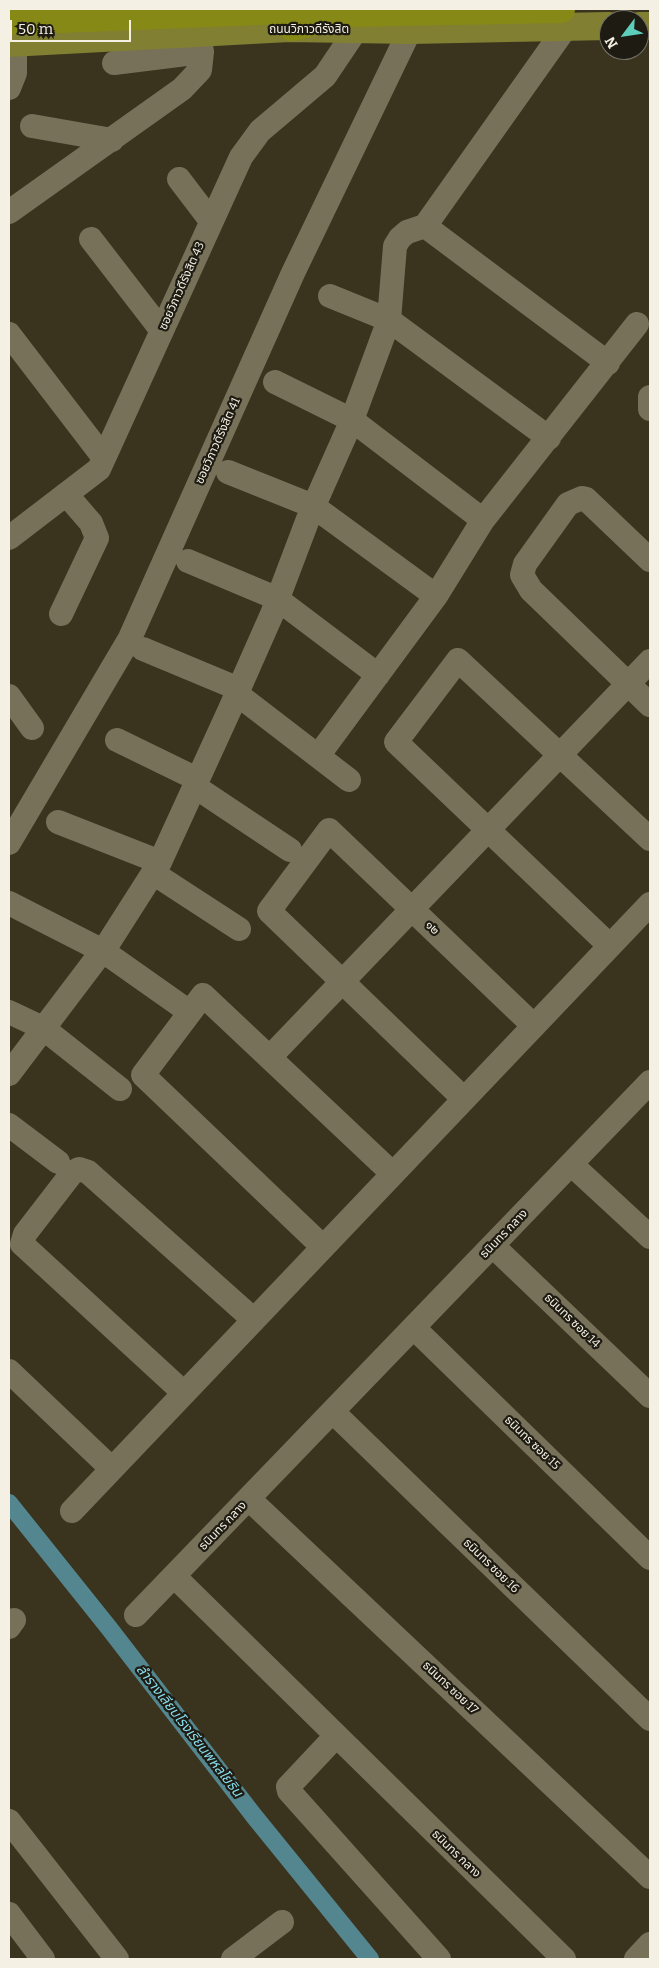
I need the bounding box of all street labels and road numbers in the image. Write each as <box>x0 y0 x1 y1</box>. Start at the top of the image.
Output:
street label: ถนนวิภาวดีรังสิต <box>269 23 349 37</box>
street label: ซอยวิภาวดีรังสิต 43 <box>156 240 208 332</box>
street label: ซอยวิภาวดีรังสิต 41 <box>192 396 244 486</box>
street label: ๑๒ <box>422 918 442 938</box>
street label: ธนินทร กลาง <box>477 1207 531 1261</box>
street label: ธนินทร ซอย 14 <box>541 1291 603 1351</box>
street label: ธนินทร ซอย 15 <box>501 1413 563 1473</box>
street label: ธนินทร กลาง <box>196 1499 250 1553</box>
street label: ธนินทร ซอย 16 <box>460 1536 522 1596</box>
street label: ธนินทร ซอย 17 <box>419 1659 481 1717</box>
street label: ธนินทร กลาง <box>429 1827 483 1881</box>

